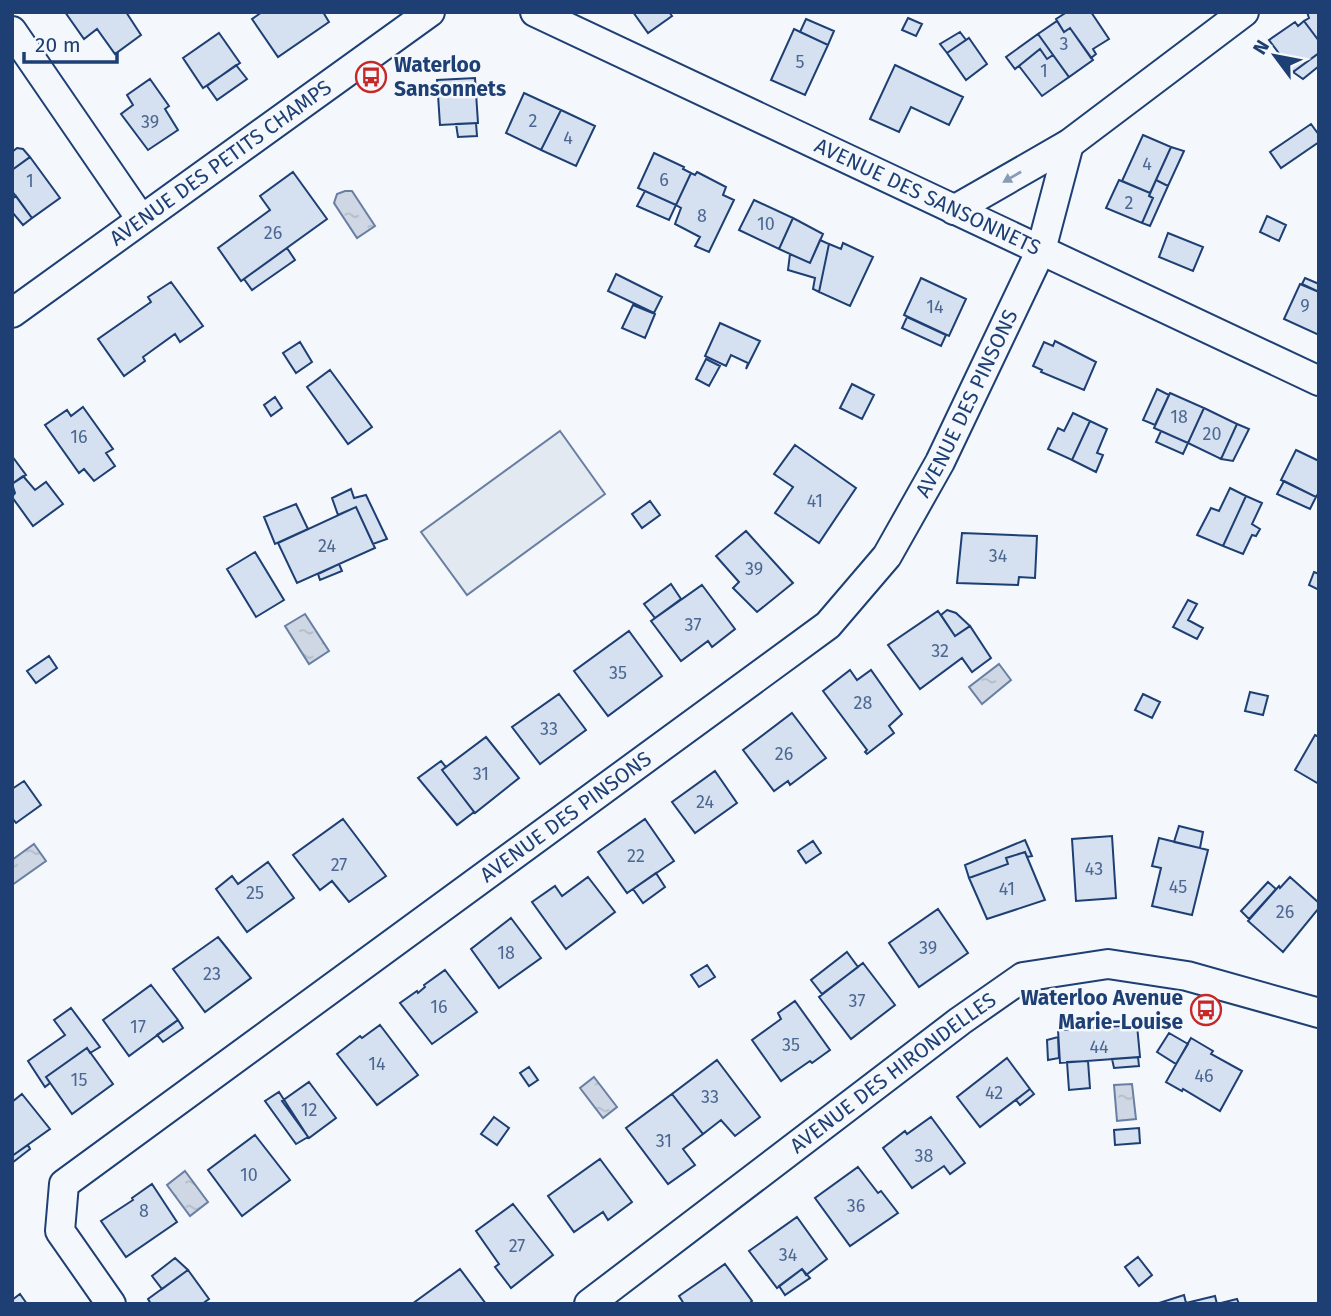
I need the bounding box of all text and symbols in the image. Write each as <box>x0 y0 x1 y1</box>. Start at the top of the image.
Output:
scale bar <box>24 21 117 65</box>
north arrow <box>1240 21 1310 91</box>
text: 20 m <box>35 32 81 58</box>
house number: 3 <box>1060 33 1068 55</box>
text: N <box>1248 36 1274 59</box>
house number: 5 <box>795 51 805 73</box>
place label: Waterloo Sansonnets <box>394 52 506 102</box>
bus stop icon: Waterloo Sansonnets <box>354 60 388 94</box>
house number: 1 <box>1040 60 1048 82</box>
street label: AVENUE DES PETITS CHAMPS <box>105 74 336 251</box>
house number: 2 <box>529 110 538 132</box>
house number: 39 <box>141 111 159 133</box>
house number: 4 <box>563 127 573 149</box>
street label: AVENUE DES SANSONNETS <box>810 132 1045 261</box>
house number: 4 <box>1142 153 1152 175</box>
house number: 6 <box>659 169 669 191</box>
house number: 1 <box>26 170 34 192</box>
one-way arrow <box>1002 171 1021 183</box>
house number: 2 <box>1125 192 1134 214</box>
house number: 8 <box>697 205 707 227</box>
house number: 10 <box>757 213 775 235</box>
house number: 26 <box>264 222 282 244</box>
house number: 9 <box>1300 295 1310 317</box>
house number: 14 <box>926 296 944 318</box>
street label: AVENUE DES PINSONS <box>910 305 1024 502</box>
house number: 18 <box>1170 406 1188 428</box>
house number: 20 <box>1203 423 1221 445</box>
house number: 16 <box>70 426 88 448</box>
house number: 41 <box>807 490 823 512</box>
house number: 24 <box>318 535 336 557</box>
house number: 34 <box>989 545 1008 567</box>
house number: 39 <box>745 558 763 580</box>
house number: 37 <box>685 614 701 636</box>
house number: 32 <box>931 640 949 662</box>
house number: 35 <box>609 662 627 684</box>
house number: 28 <box>854 692 872 714</box>
house number: 33 <box>540 718 558 740</box>
house number: 26 <box>775 743 793 765</box>
street label: AVENUE DES PINSONS <box>475 746 657 888</box>
house number: 31 <box>473 763 489 785</box>
house number: 24 <box>696 791 714 813</box>
house number: 22 <box>627 845 645 867</box>
house number: 27 <box>331 854 347 876</box>
house number: 43 <box>1085 858 1103 880</box>
house number: 45 <box>1169 876 1187 898</box>
house number: 41 <box>999 878 1015 900</box>
house number: 25 <box>246 882 264 904</box>
house number: 26 <box>1276 901 1294 923</box>
house number: 39 <box>919 937 937 959</box>
house number: 18 <box>497 942 515 964</box>
house number: 23 <box>203 963 221 985</box>
place label: Waterloo Avenue Marie-Louise <box>1021 985 1183 1035</box>
street label: AVENUE DES HIRONDELLES <box>785 987 1001 1159</box>
house number: 37 <box>849 990 865 1012</box>
bus stop icon: Waterloo Avenue Marie-Louise <box>1189 993 1223 1027</box>
house number: 16 <box>430 996 448 1018</box>
house number: 17 <box>130 1016 146 1038</box>
house number: 35 <box>782 1034 800 1056</box>
house number: 44 <box>1089 1036 1109 1058</box>
house number: 14 <box>368 1053 386 1075</box>
house number: 46 <box>1194 1065 1214 1087</box>
house number: 15 <box>71 1069 87 1091</box>
house number: 42 <box>985 1082 1003 1104</box>
house number: 33 <box>701 1086 719 1108</box>
house number: 12 <box>301 1099 317 1121</box>
house number: 31 <box>656 1130 672 1152</box>
house number: 38 <box>915 1145 934 1167</box>
house number: 10 <box>240 1164 258 1186</box>
house number: 36 <box>847 1195 865 1217</box>
house number: 8 <box>139 1200 149 1222</box>
house number: 27 <box>509 1235 525 1257</box>
house number: 34 <box>779 1244 798 1266</box>

